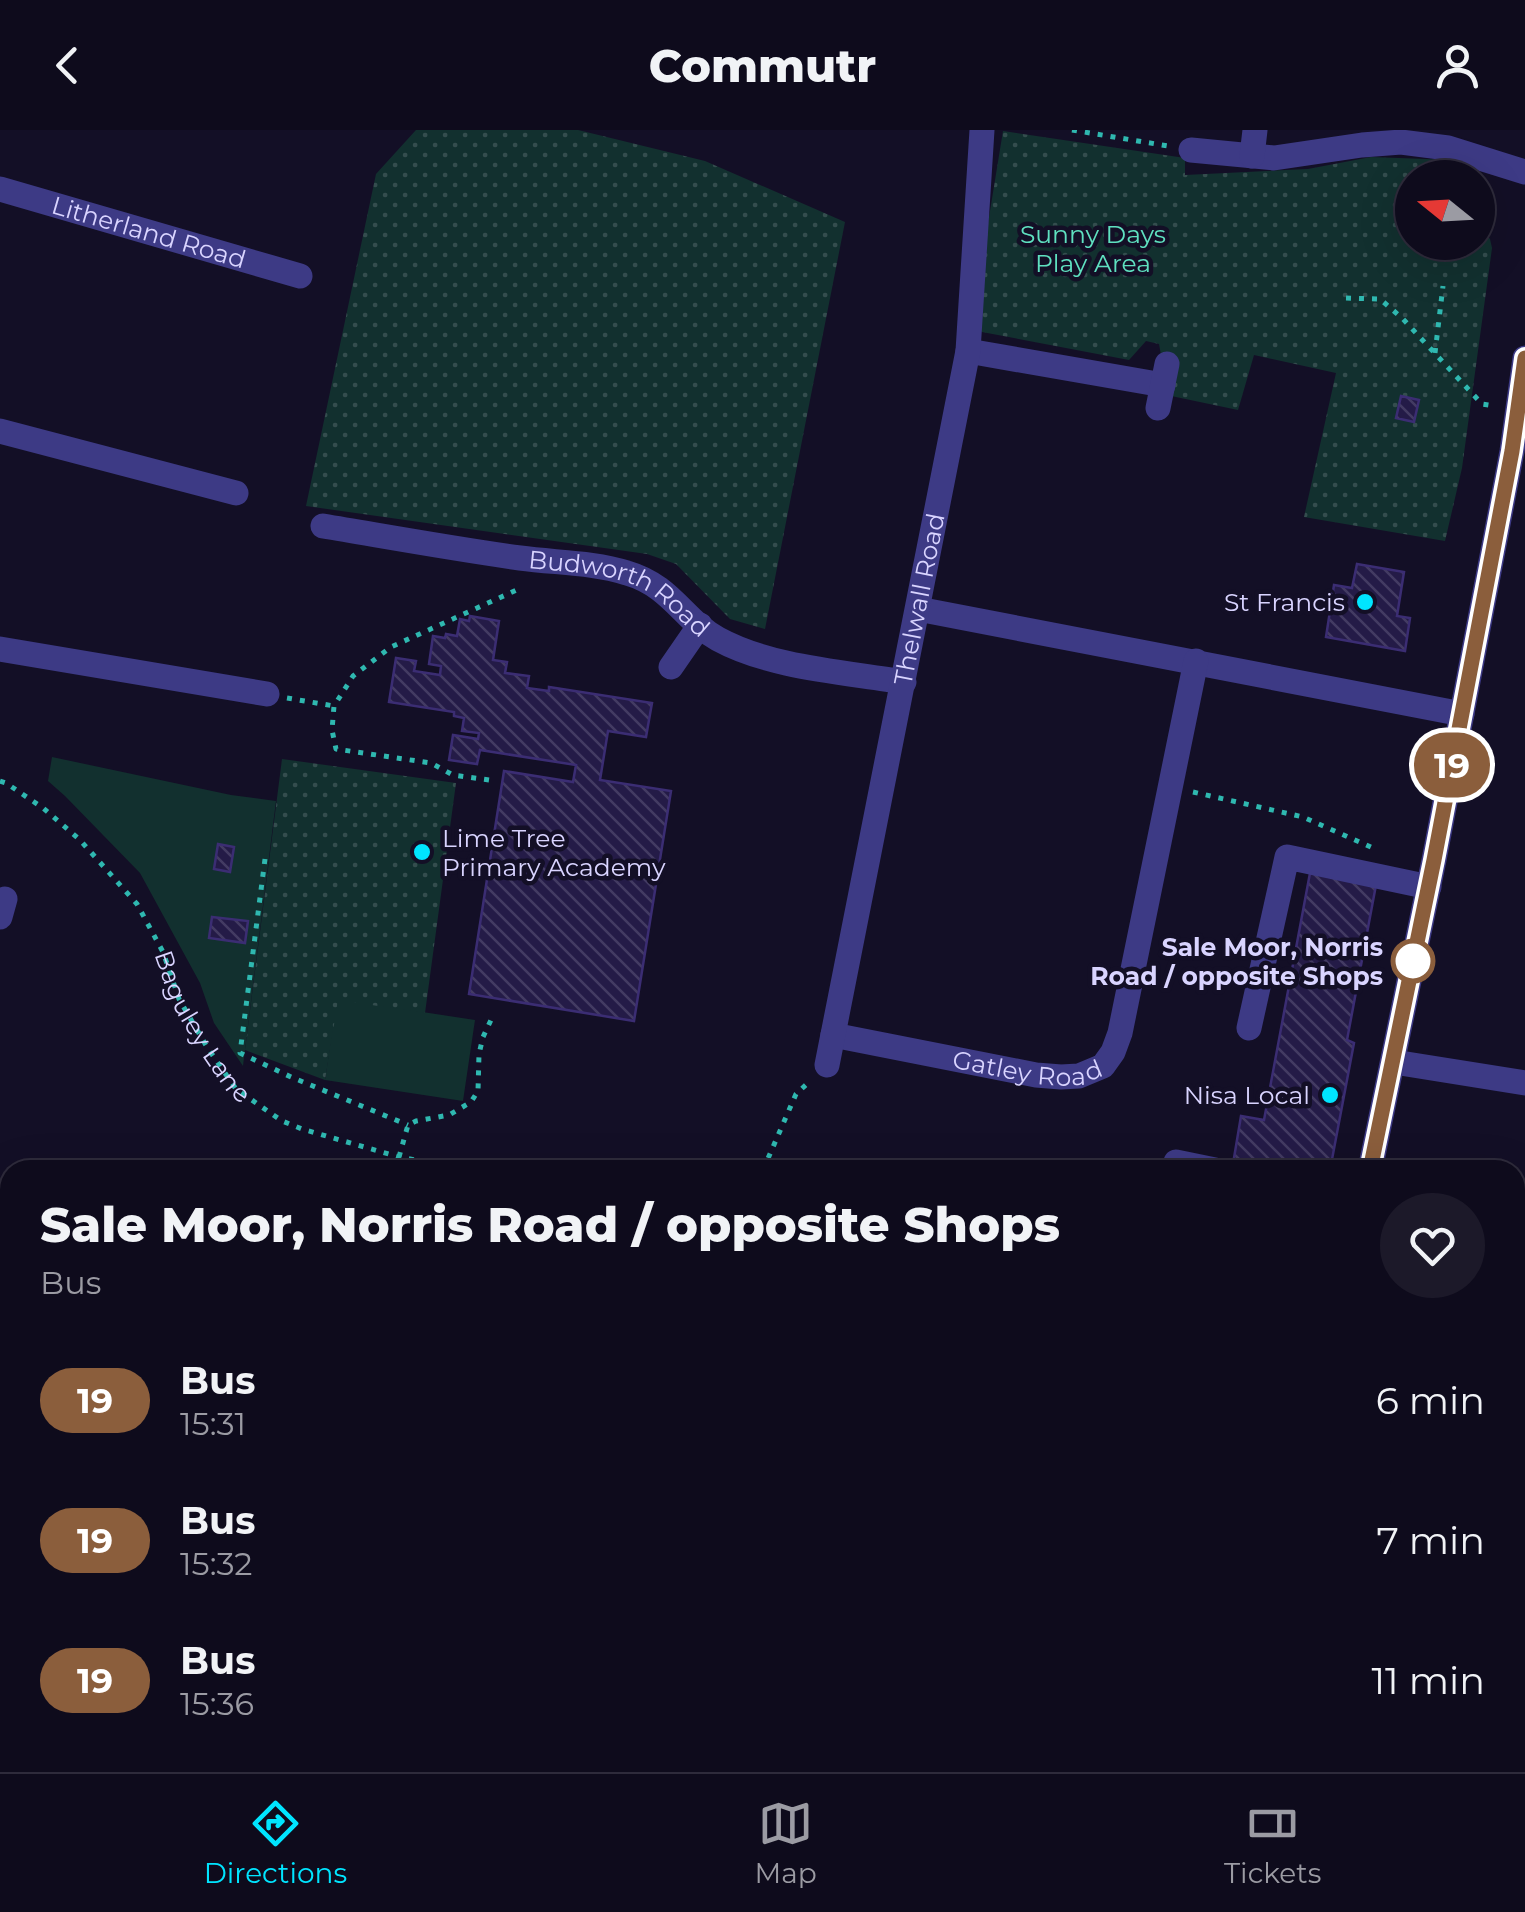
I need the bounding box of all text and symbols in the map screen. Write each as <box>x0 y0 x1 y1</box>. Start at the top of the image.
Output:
icon: back <box>40 38 95 93</box>
text: Commutr <box>649 38 876 93</box>
icon: person <box>1430 38 1485 93</box>
north arrow <box>1395 160 1495 260</box>
map controls <box>1395 160 1495 260</box>
street label: Litherland Road <box>48 190 249 275</box>
park label: Sunny Days Play Area <box>1020 219 1166 278</box>
street label: Thelwall Road <box>887 510 951 688</box>
street label: Budworth Road <box>527 544 716 643</box>
place label: St Francis <box>1224 587 1345 617</box>
marker: St Francis <box>1354 591 1376 613</box>
line badge: 19 <box>1407 732 1497 798</box>
text: 19 <box>1434 744 1470 787</box>
place label: Lime Tree Primary Academy <box>442 823 666 882</box>
marker: Lime Tree Primary Academy <box>411 841 433 863</box>
place label: Sale Moor, Norris Road / opposite Shops <box>1090 932 1383 991</box>
marker: Sale Moor, Norris Road / opposite Shops <box>1392 940 1434 982</box>
street label: Baguley Lane <box>149 947 256 1109</box>
street label: Gatley Road <box>950 1044 1107 1092</box>
place label: Nisa Local <box>1184 1080 1310 1110</box>
marker: Nisa Local <box>1319 1084 1341 1106</box>
button: heart <box>1380 1193 1485 1298</box>
text: Sale Moor, Norris Road / opposite Shops <box>40 1196 1060 1254</box>
text: Bus <box>40 1263 101 1302</box>
text: Bus <box>180 1357 255 1404</box>
text: 6 min <box>1376 1377 1485 1424</box>
text: 19 <box>77 1379 113 1422</box>
text: 15:31 <box>180 1404 246 1443</box>
text: Bus <box>180 1497 255 1544</box>
text: 7 min <box>1376 1517 1485 1564</box>
text: 19 <box>77 1519 113 1562</box>
text: 15:32 <box>180 1544 253 1583</box>
text: Bus <box>180 1637 255 1684</box>
text: 11 min <box>1371 1657 1485 1704</box>
text: 19 <box>77 1659 113 1702</box>
text: 15:36 <box>180 1684 254 1723</box>
tab: Directions <box>204 1796 347 1890</box>
tab: Map <box>754 1796 817 1890</box>
tab: Tickets <box>1224 1796 1321 1890</box>

